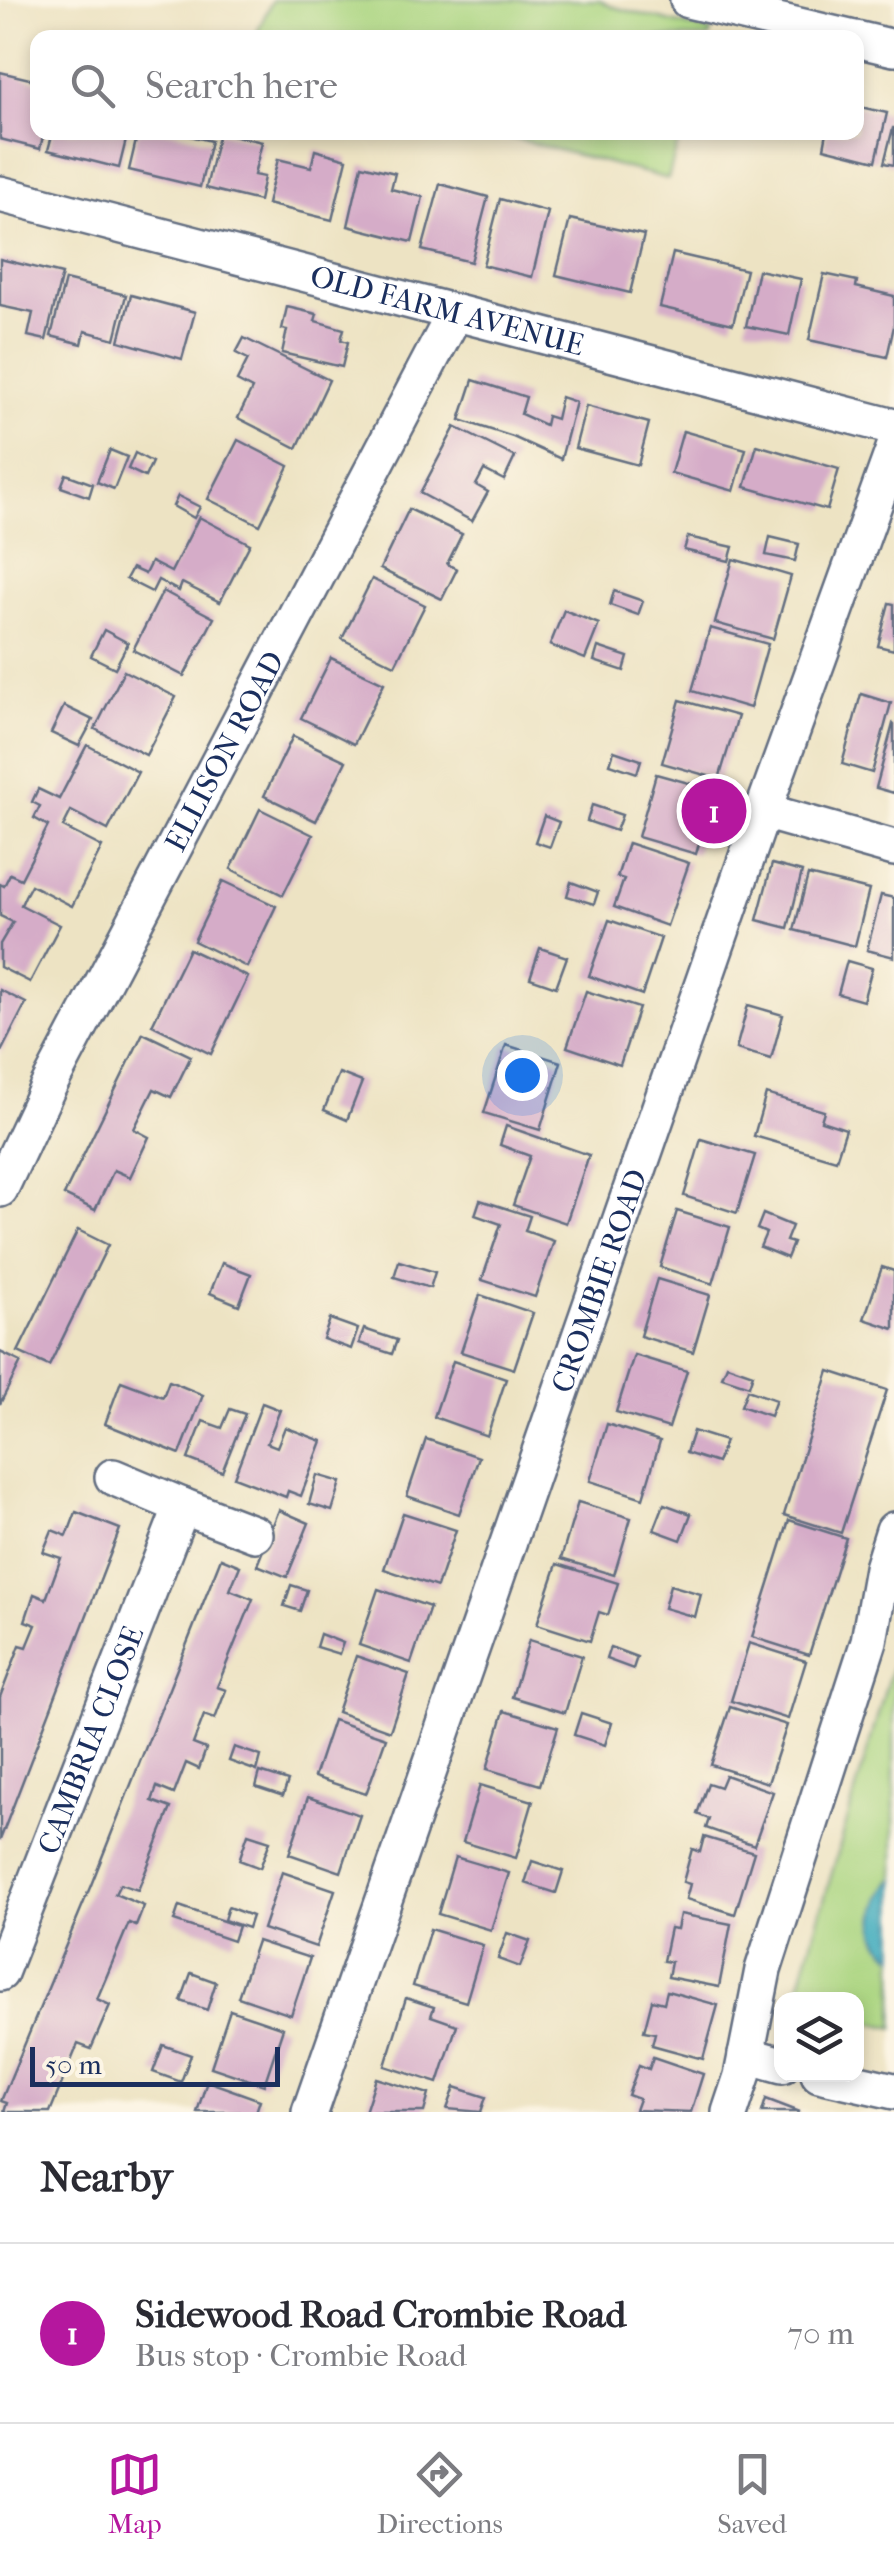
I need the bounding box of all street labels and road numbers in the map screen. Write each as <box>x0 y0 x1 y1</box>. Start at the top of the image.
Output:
street label: OLD FARM AVENUE <box>306 259 588 363</box>
street label: ELLISON ROAD <box>158 646 292 857</box>
street label: CROMBIE ROAD <box>545 1165 655 1397</box>
street label: CAMBRIA CLOSE <box>31 1621 151 1859</box>

